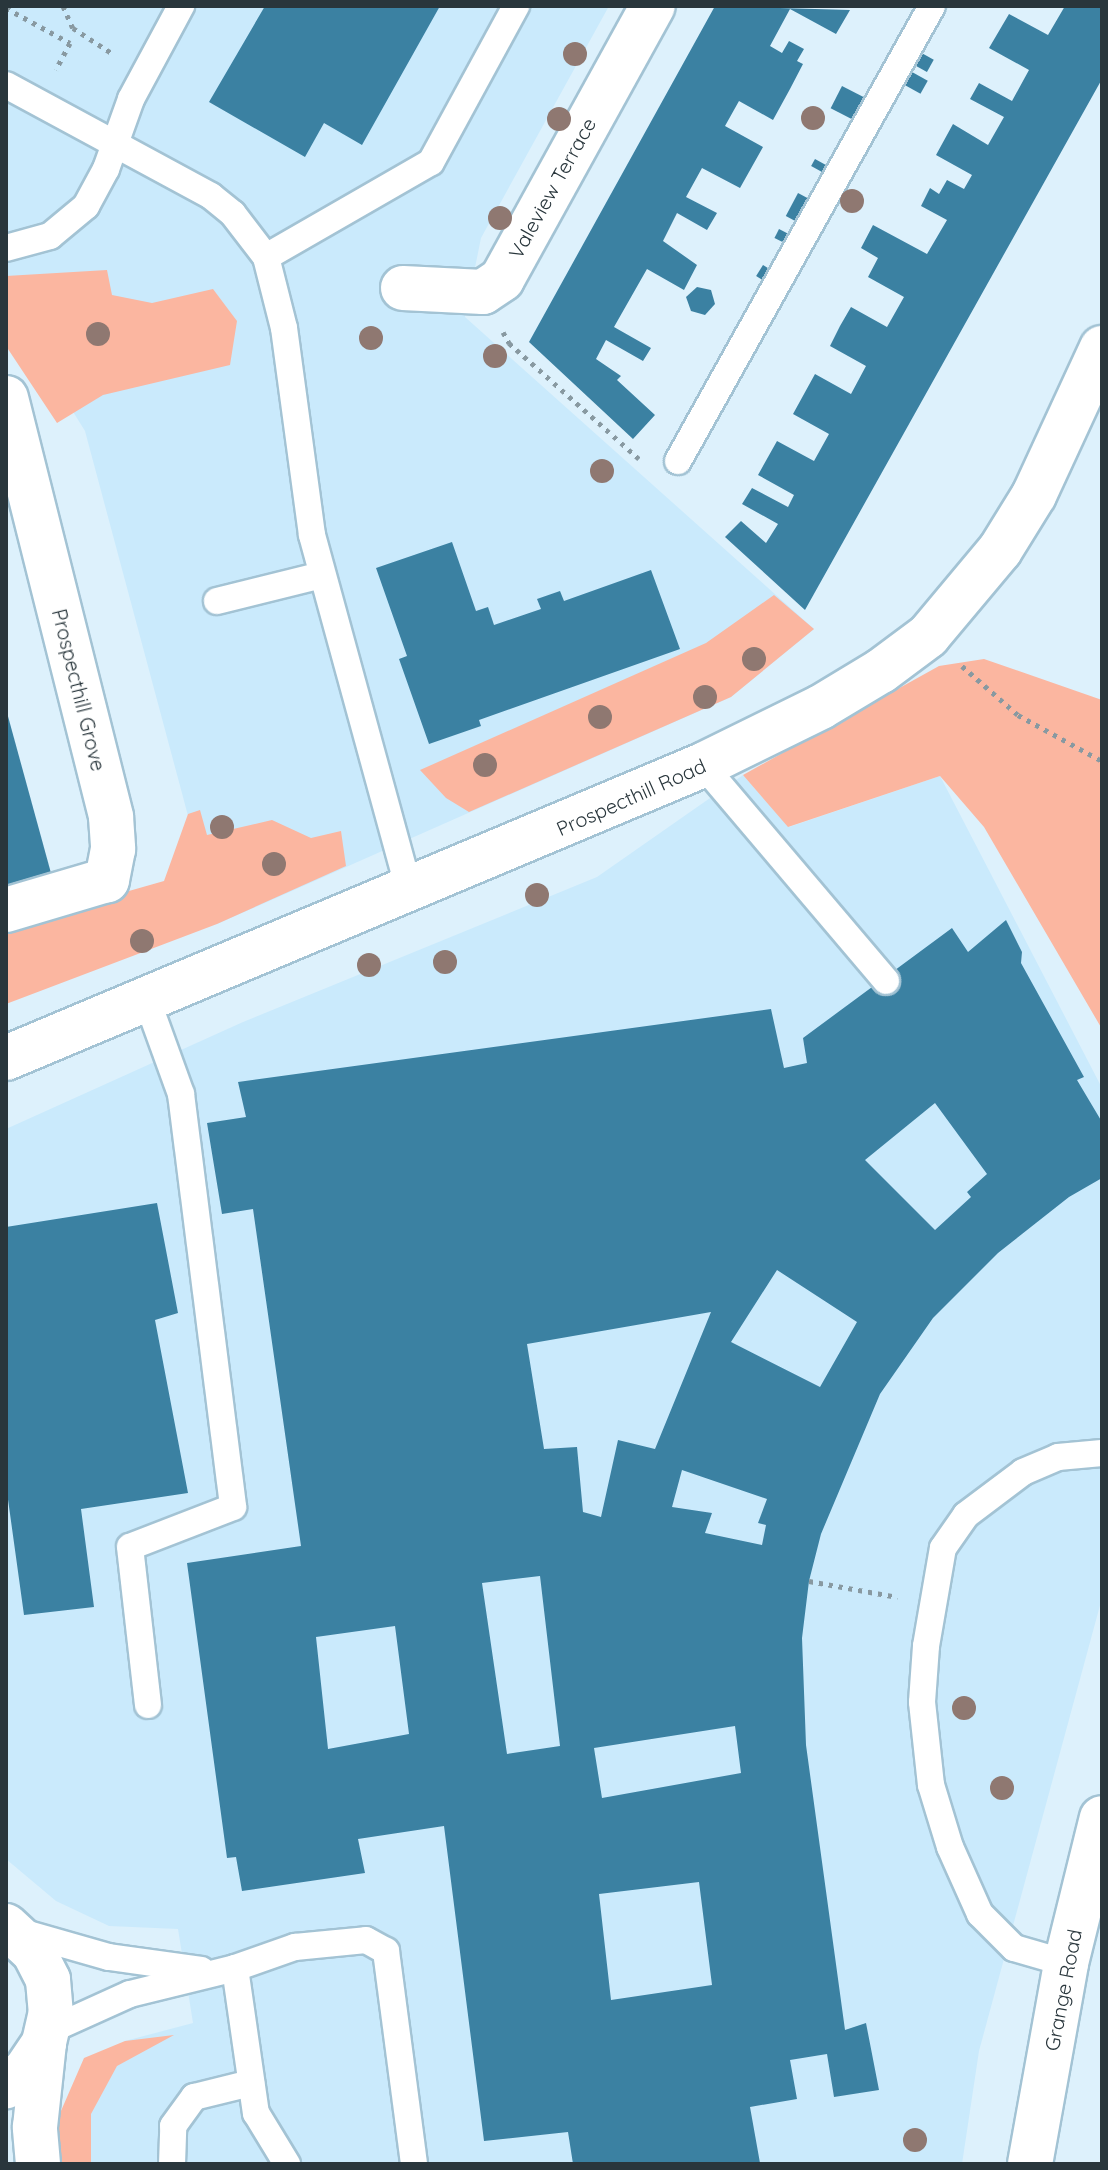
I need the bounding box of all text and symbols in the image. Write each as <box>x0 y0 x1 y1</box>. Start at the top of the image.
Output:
street label: Valeview Terrace <box>503 113 601 263</box>
street label: Prospecthill Grove <box>47 606 111 774</box>
street label: Prospecthill Road <box>553 753 709 841</box>
street label: Grange Road <box>1039 1927 1087 2053</box>

